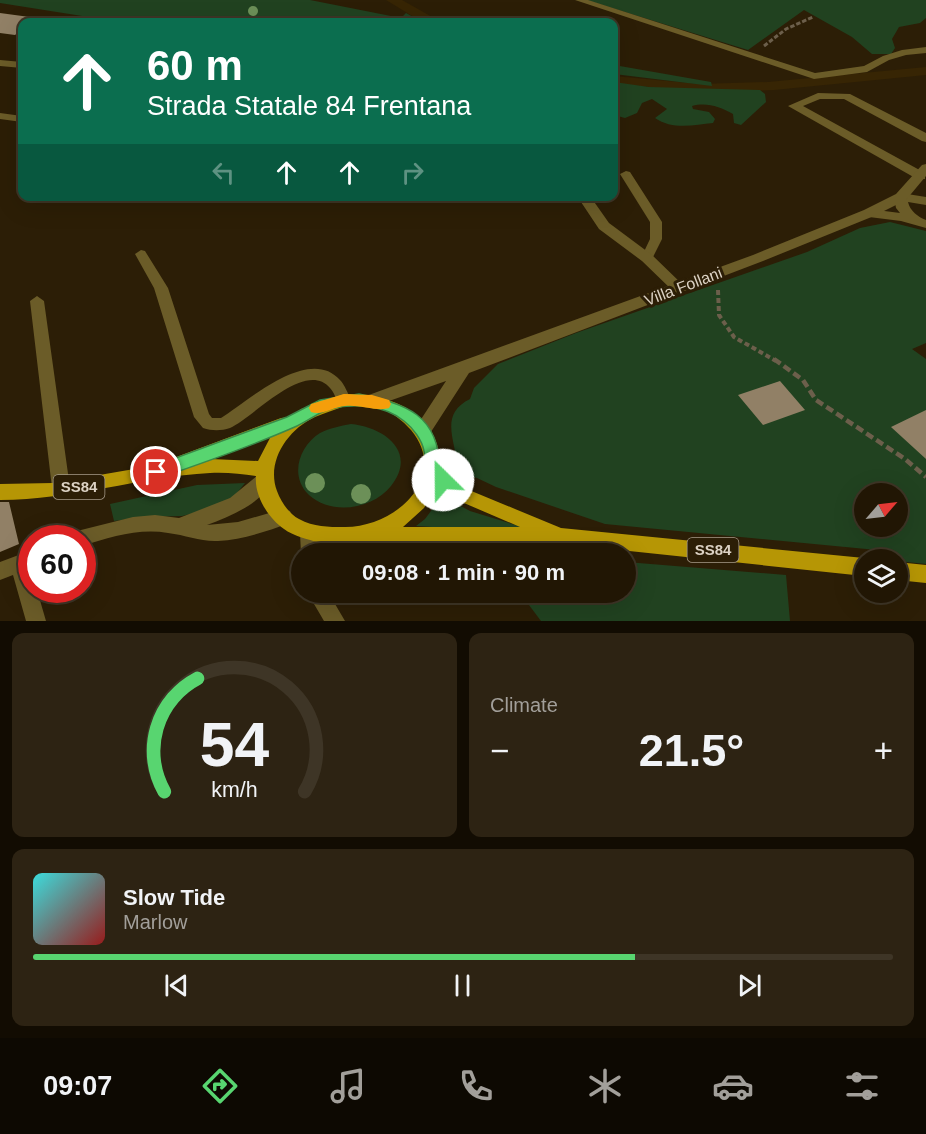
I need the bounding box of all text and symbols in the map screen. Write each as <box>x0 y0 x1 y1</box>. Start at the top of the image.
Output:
icon: ahead <box>48 42 126 120</box>
text: 60 m <box>147 42 243 89</box>
text: Strada Statale 84 Frentana <box>147 91 471 121</box>
icon: left <box>207 156 240 189</box>
icon: ahead <box>270 156 303 189</box>
icon: ahead <box>333 156 366 189</box>
icon: right <box>396 156 429 189</box>
street label: Villa Follani <box>642 264 724 309</box>
pin <box>130 446 181 497</box>
position arrow <box>411 448 475 512</box>
icon: arrive <box>139 455 172 488</box>
road number: SS84 <box>54 475 104 499</box>
north arrow <box>854 483 908 537</box>
map controls <box>854 483 908 603</box>
speed limit sign: 60 <box>18 525 96 603</box>
road number: SS84 <box>688 538 738 562</box>
button: layers <box>854 549 908 603</box>
text: 09:08 · 1 min · 90 m <box>362 560 565 585</box>
text: Climate <box>490 694 558 716</box>
text: 54 <box>200 710 269 779</box>
text: 21.5° <box>639 725 744 776</box>
text: − <box>490 732 509 769</box>
text: + <box>874 732 893 769</box>
text: km/h <box>211 778 258 802</box>
text: Slow Tide <box>123 885 225 910</box>
text: Marlow <box>123 911 187 933</box>
icon: previous <box>160 969 193 1002</box>
icon: pause <box>446 969 479 1002</box>
icon: next <box>733 969 766 1002</box>
icon: directions <box>199 1065 241 1107</box>
icon: music <box>327 1065 369 1107</box>
icon: phone <box>455 1065 497 1107</box>
icon: climate <box>584 1065 626 1107</box>
icon: car <box>712 1065 754 1107</box>
icon: filters <box>841 1065 883 1107</box>
text: 09:07 <box>43 1071 112 1101</box>

